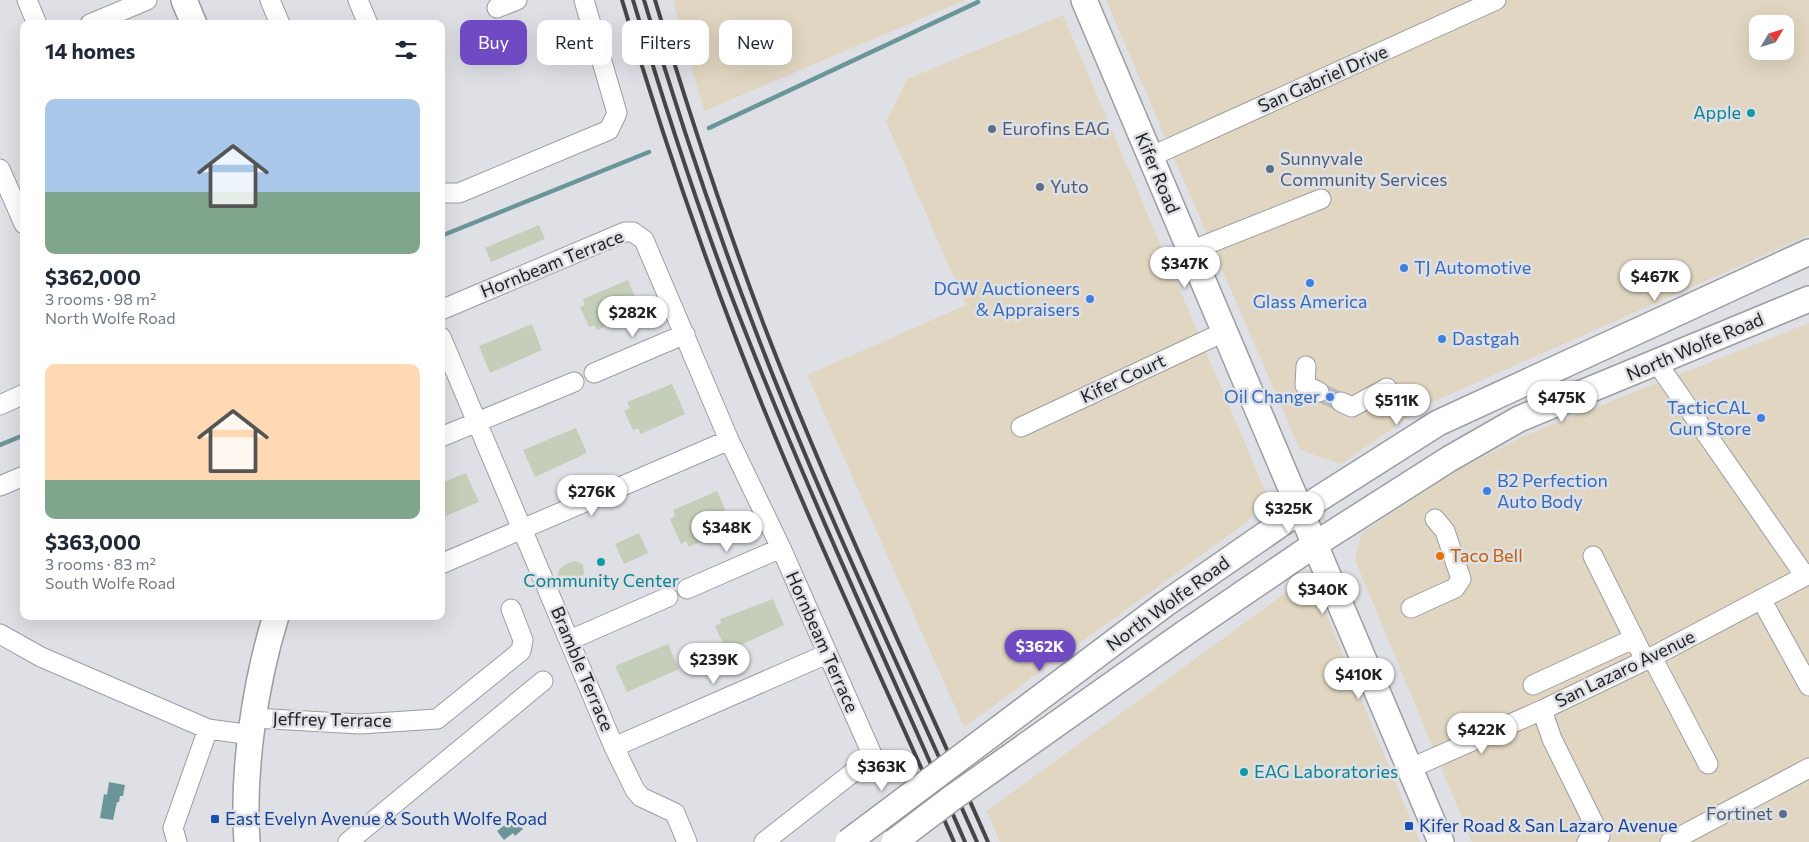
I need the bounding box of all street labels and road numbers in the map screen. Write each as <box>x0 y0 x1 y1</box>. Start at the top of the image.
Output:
street label: San Gabriel Drive <box>1254 40 1391 117</box>
street label: Kifer Road <box>1131 129 1185 216</box>
street label: Hornbeam Terrace <box>477 224 626 302</box>
street label: North Wolfe Road <box>1623 307 1766 385</box>
street label: Kifer Court <box>1077 349 1169 407</box>
street label: North Wolfe Road <box>1102 551 1233 655</box>
street label: Hornbeam Terrace <box>782 568 864 716</box>
street label: Bramble Terrace <box>547 603 619 734</box>
street label: San Lazaro Avenue <box>1551 625 1698 712</box>
street label: Jeffrey Terrace <box>272 707 392 731</box>

